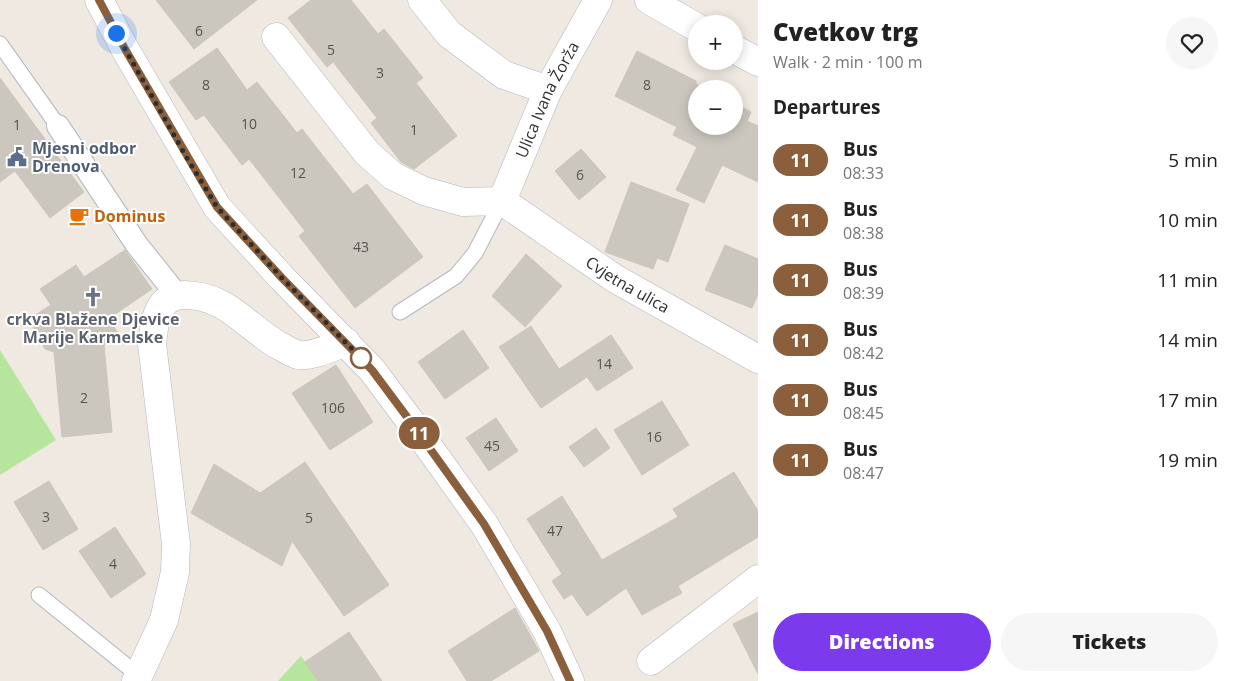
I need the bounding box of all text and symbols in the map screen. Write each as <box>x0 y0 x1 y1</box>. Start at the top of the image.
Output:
map controls <box>688 15 743 135</box>
button: + <box>688 15 743 70</box>
text: Cvetkov trg <box>773 15 918 48</box>
button: heart <box>1166 17 1218 69</box>
your location <box>104 21 129 46</box>
house number: 6 <box>195 21 203 40</box>
street label: Ulica Ivana Žorža <box>510 37 584 161</box>
house number: 5 <box>327 40 335 59</box>
text: Walk · 2 min · 100 m <box>773 51 923 73</box>
house number: 3 <box>376 63 384 82</box>
house number: 8 <box>202 75 210 94</box>
house number: 8 <box>643 75 651 94</box>
button: − <box>688 80 743 135</box>
text: Departures <box>773 94 880 120</box>
house number: 10 <box>241 114 257 133</box>
house number: 1 <box>13 115 21 134</box>
house number: 1 <box>410 120 418 139</box>
text: Bus <box>843 136 878 162</box>
place label: Mjesni odbor Drenova <box>32 137 136 177</box>
public building icon: Mjesni odbor Drenova <box>6 146 28 168</box>
text: 5 min <box>1168 147 1218 173</box>
text: 11 <box>790 148 811 172</box>
text: 08:33 <box>843 162 884 184</box>
house number: 12 <box>290 163 306 182</box>
house number: 6 <box>576 165 584 184</box>
text: Bus <box>843 196 878 222</box>
cafe icon: Dominus <box>68 205 90 227</box>
place label: Dominus <box>94 205 165 227</box>
text: 10 min <box>1157 207 1218 233</box>
text: 11 <box>790 208 811 232</box>
text: 08:38 <box>843 222 884 244</box>
house number: 43 <box>353 237 369 256</box>
street label: Cvjetna ulica <box>581 251 674 318</box>
text: Bus <box>843 256 878 282</box>
text: 11 min <box>1157 267 1218 293</box>
text: 11 <box>790 268 811 292</box>
text: 08:39 <box>843 282 884 304</box>
church icon: crkva Blažene Djevice Marije Karmelske <box>82 286 104 308</box>
place label: crkva Blažene Djevice Marije Karmelske <box>7 308 179 348</box>
text: Bus <box>843 316 878 342</box>
text: 14 min <box>1157 327 1218 353</box>
text: 11 <box>790 328 811 352</box>
text: 08:42 <box>843 342 884 364</box>
unlabelled marker <box>350 347 372 369</box>
house number: 14 <box>596 354 612 373</box>
text: Bus <box>843 376 878 402</box>
text: 17 min <box>1157 387 1218 413</box>
house number: 2 <box>80 388 88 407</box>
text: 11 <box>790 388 811 412</box>
house number: 106 <box>321 398 345 417</box>
text: 08:45 <box>843 402 884 424</box>
line badge: 11 <box>396 417 442 449</box>
text: 11 <box>409 421 429 445</box>
house number: 16 <box>646 427 662 446</box>
house number: 45 <box>484 436 500 455</box>
text: Bus <box>843 436 878 462</box>
text: 19 min <box>1157 447 1218 473</box>
text: 11 <box>790 448 811 472</box>
text: 08:47 <box>843 462 884 484</box>
house number: 3 <box>42 507 50 526</box>
house number: 5 <box>305 508 313 527</box>
house number: 47 <box>547 521 563 540</box>
house number: 4 <box>109 554 117 573</box>
button: Directions <box>773 613 991 671</box>
button: Tickets <box>1001 613 1218 671</box>

